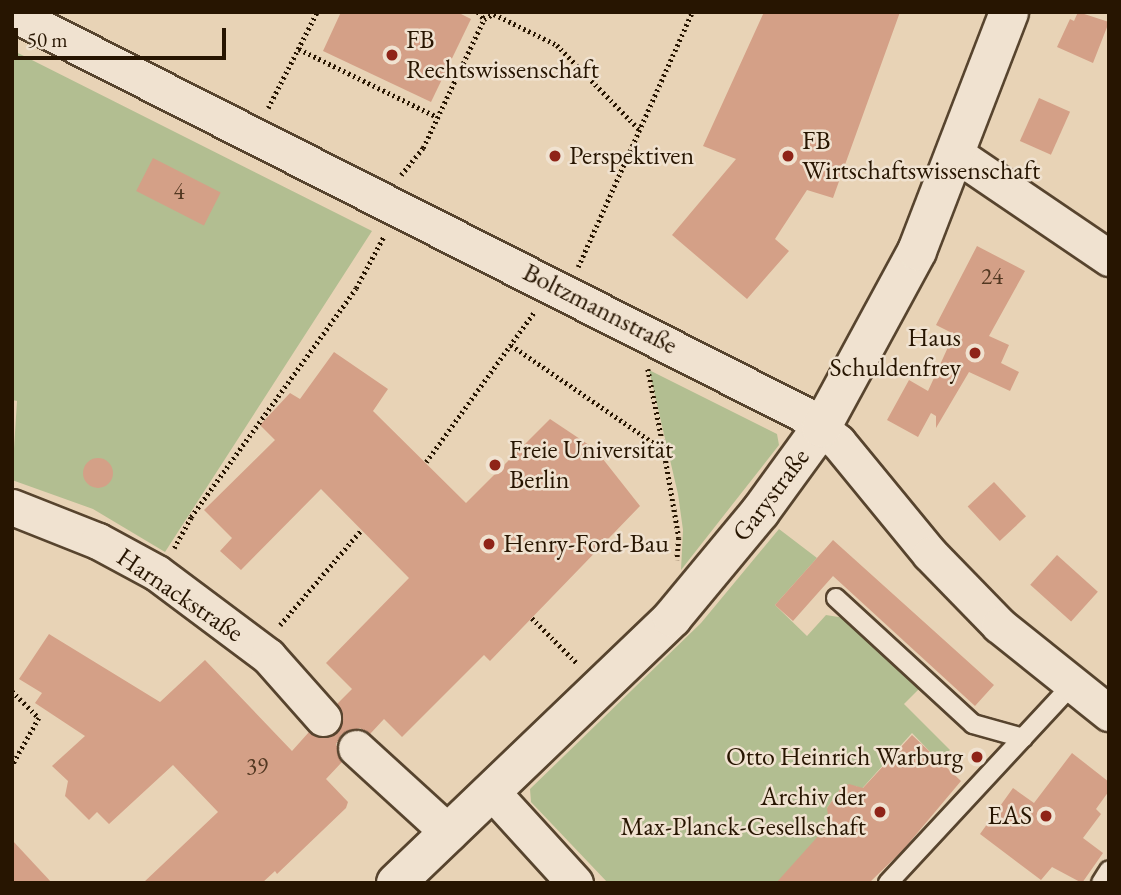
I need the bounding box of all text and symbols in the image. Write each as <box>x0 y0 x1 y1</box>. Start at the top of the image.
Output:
scale bar <box>18 14 229 58</box>
place label: FB Rechtswissenschaft <box>406 24 599 86</box>
text: 50 m <box>27 26 68 53</box>
marker: FB Rechtswissenschaft <box>384 47 400 63</box>
place label: FB Wirtschaftswissenschaft <box>802 125 1040 186</box>
place label: Perspektiven <box>569 140 694 172</box>
marker: Perspektiven <box>547 148 563 164</box>
marker: FB Wirtschaftswissenschaft <box>780 148 796 164</box>
house number: 4 <box>173 177 185 205</box>
street label: Boltzmannstraße <box>518 257 682 361</box>
house number: 24 <box>981 262 1003 290</box>
place label: Haus Schuldenfrey <box>829 322 961 384</box>
marker: Haus Schuldenfrey <box>967 345 983 361</box>
place label: Freie Universität Berlin <box>509 434 673 496</box>
street label: Garystraße <box>726 442 816 548</box>
marker: Freie Universität Berlin <box>487 457 503 473</box>
place label: Henry-Ford-Bau <box>503 528 669 560</box>
marker: Henry-Ford-Bau <box>481 536 497 552</box>
street label: Harnackstraße <box>111 541 249 649</box>
place label: Otto Heinrich Warburg <box>726 741 963 773</box>
marker: Otto Heinrich Warburg <box>969 749 985 765</box>
house number: 39 <box>246 752 268 780</box>
place label: Archiv der Max-Planck-Gesellschaft <box>621 781 866 842</box>
place label: EAS <box>987 800 1032 832</box>
marker: Archiv der Max-Planck-Gesellschaft <box>872 804 888 820</box>
marker: EAS <box>1038 808 1054 824</box>

